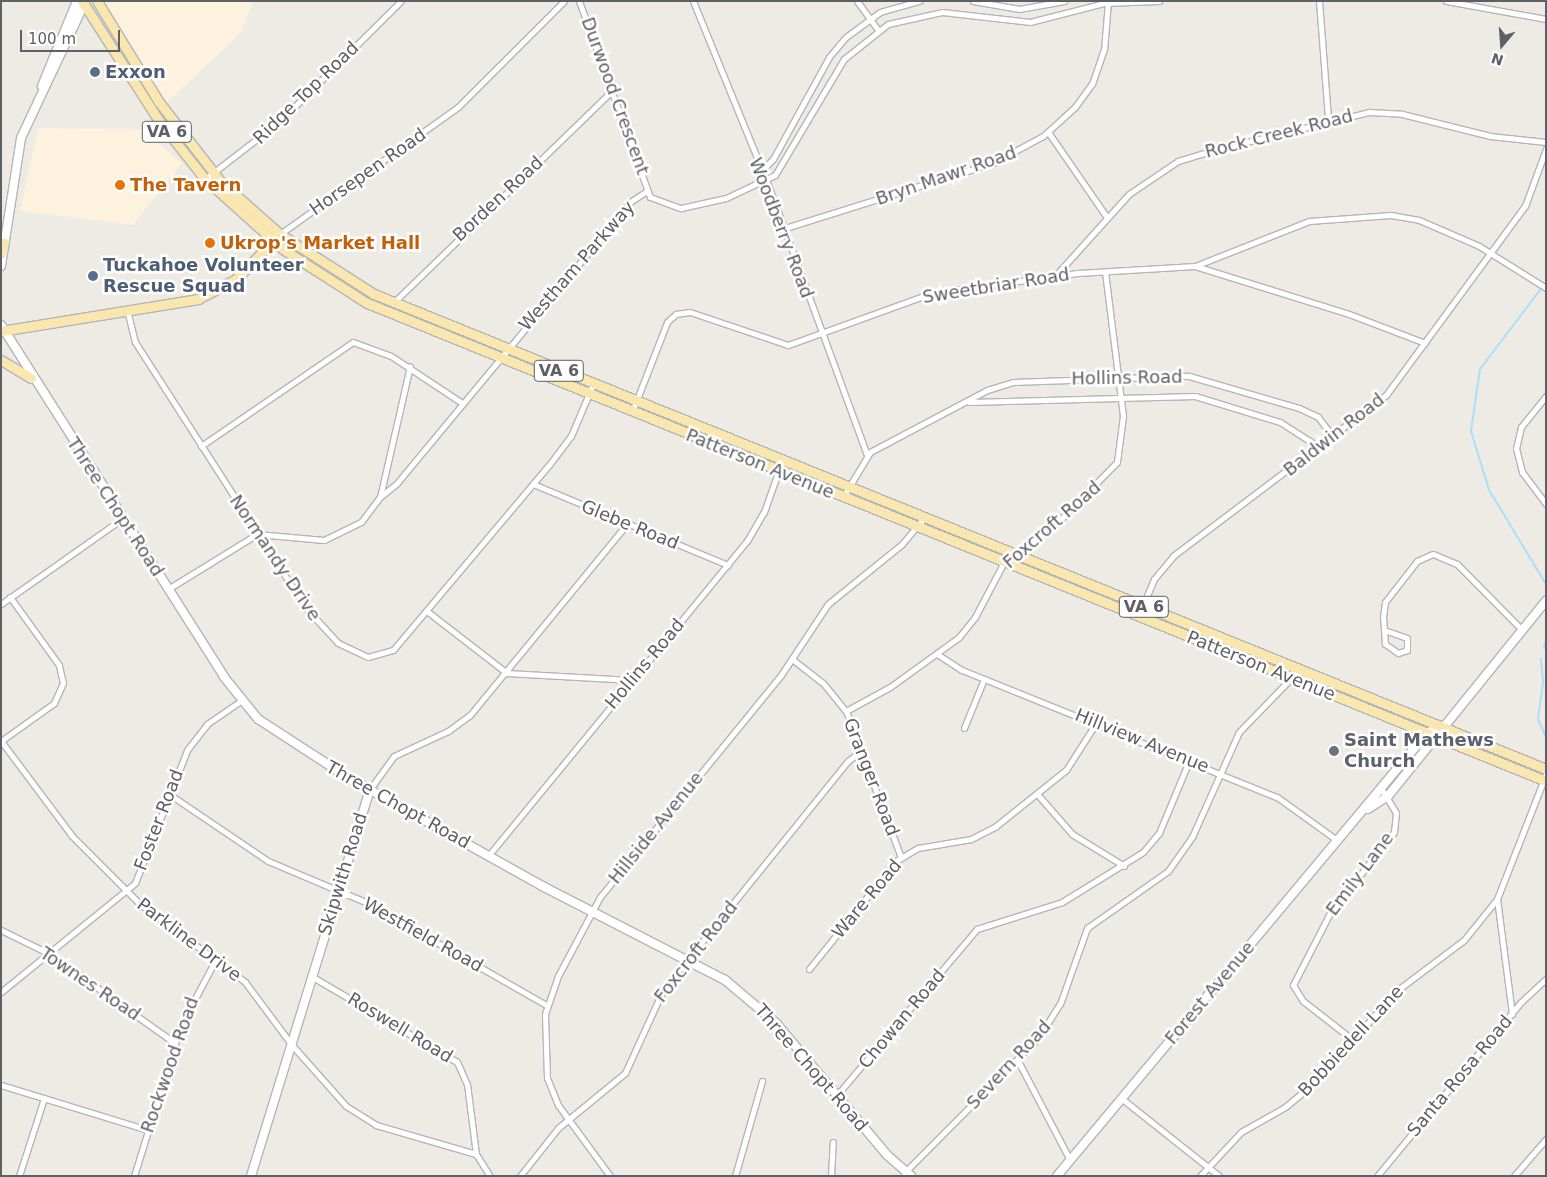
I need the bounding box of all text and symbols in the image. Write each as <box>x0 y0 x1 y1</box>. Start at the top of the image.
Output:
street label: Durwood Crescent <box>576 14 654 178</box>
scale bar <box>22 20 122 52</box>
north arrow <box>1477 20 1527 70</box>
text: 100 m <box>28 30 76 48</box>
street label: Ridge Top Road <box>249 37 363 149</box>
text: N <box>1489 50 1505 69</box>
place label: Exxon <box>105 61 166 83</box>
marker: Exxon <box>89 66 101 78</box>
street label: Rock Creek Road <box>1203 105 1355 163</box>
road number: VA 6 <box>141 118 193 146</box>
street label: Horsepen Road <box>306 124 430 220</box>
street label: Bryn Mawr Road <box>873 142 1019 210</box>
street label: Borden Road <box>448 152 548 246</box>
street label: Woodberry Road <box>744 155 818 301</box>
place label: The Tavern <box>130 174 241 196</box>
marker: The Tavern <box>114 179 126 191</box>
street label: Westham Parkway <box>515 197 639 335</box>
place label: Ukrop's Market Hall <box>220 232 420 254</box>
marker: Ukrop's Market Hall <box>204 237 216 249</box>
place label: Tuckahoe Volunteer Rescue Squad <box>103 255 304 298</box>
street label: Sweetbriar Road <box>921 264 1071 308</box>
marker: Tuckahoe Volunteer Rescue Squad <box>87 270 99 282</box>
road number: VA 6 <box>533 358 585 384</box>
street label: Hollins Road <box>1071 366 1183 390</box>
street label: Baldwin Road <box>1279 389 1389 481</box>
street label: Patterson Avenue <box>683 424 837 504</box>
street label: Three Chopt Road <box>62 433 168 581</box>
street label: Foxcroft Road <box>999 477 1105 573</box>
street label: Normandy Drive <box>225 491 325 625</box>
street label: Glebe Road <box>578 496 682 554</box>
road number: VA 6 <box>1118 594 1170 620</box>
street label: Hollins Road <box>601 614 689 714</box>
street label: Patterson Avenue <box>1184 626 1338 706</box>
street label: Hillview Avenue <box>1072 704 1212 778</box>
street label: Granger Road <box>839 715 903 839</box>
place label: Saint Mathews Church <box>1344 730 1494 772</box>
marker: Saint Mathews Church <box>1328 745 1340 757</box>
street label: Three Chopt Road <box>322 756 474 854</box>
street label: Foster Road <box>130 766 188 874</box>
street label: Hillside Avenue <box>604 768 708 888</box>
street label: Skipwith Road <box>314 810 372 938</box>
street label: Emily Lane <box>1322 828 1398 920</box>
street label: Ware Road <box>828 855 906 943</box>
street label: Westfield Road <box>359 893 487 977</box>
street label: Parkline Drive <box>133 894 245 986</box>
street label: Foxcroft Road <box>650 897 742 1007</box>
street label: Forest Avenue <box>1161 937 1259 1049</box>
street label: Townes Road <box>36 942 144 1026</box>
street label: Chowan Road <box>854 965 950 1073</box>
street label: Bobbiedell Lane <box>1294 981 1408 1101</box>
street label: Roswell Road <box>344 988 456 1068</box>
street label: Rockwood Road <box>137 994 203 1136</box>
street label: Three Chopt Road <box>750 1000 872 1136</box>
street label: Santa Rosa Road <box>1403 1011 1517 1141</box>
street label: Severn Road <box>962 1016 1056 1114</box>

